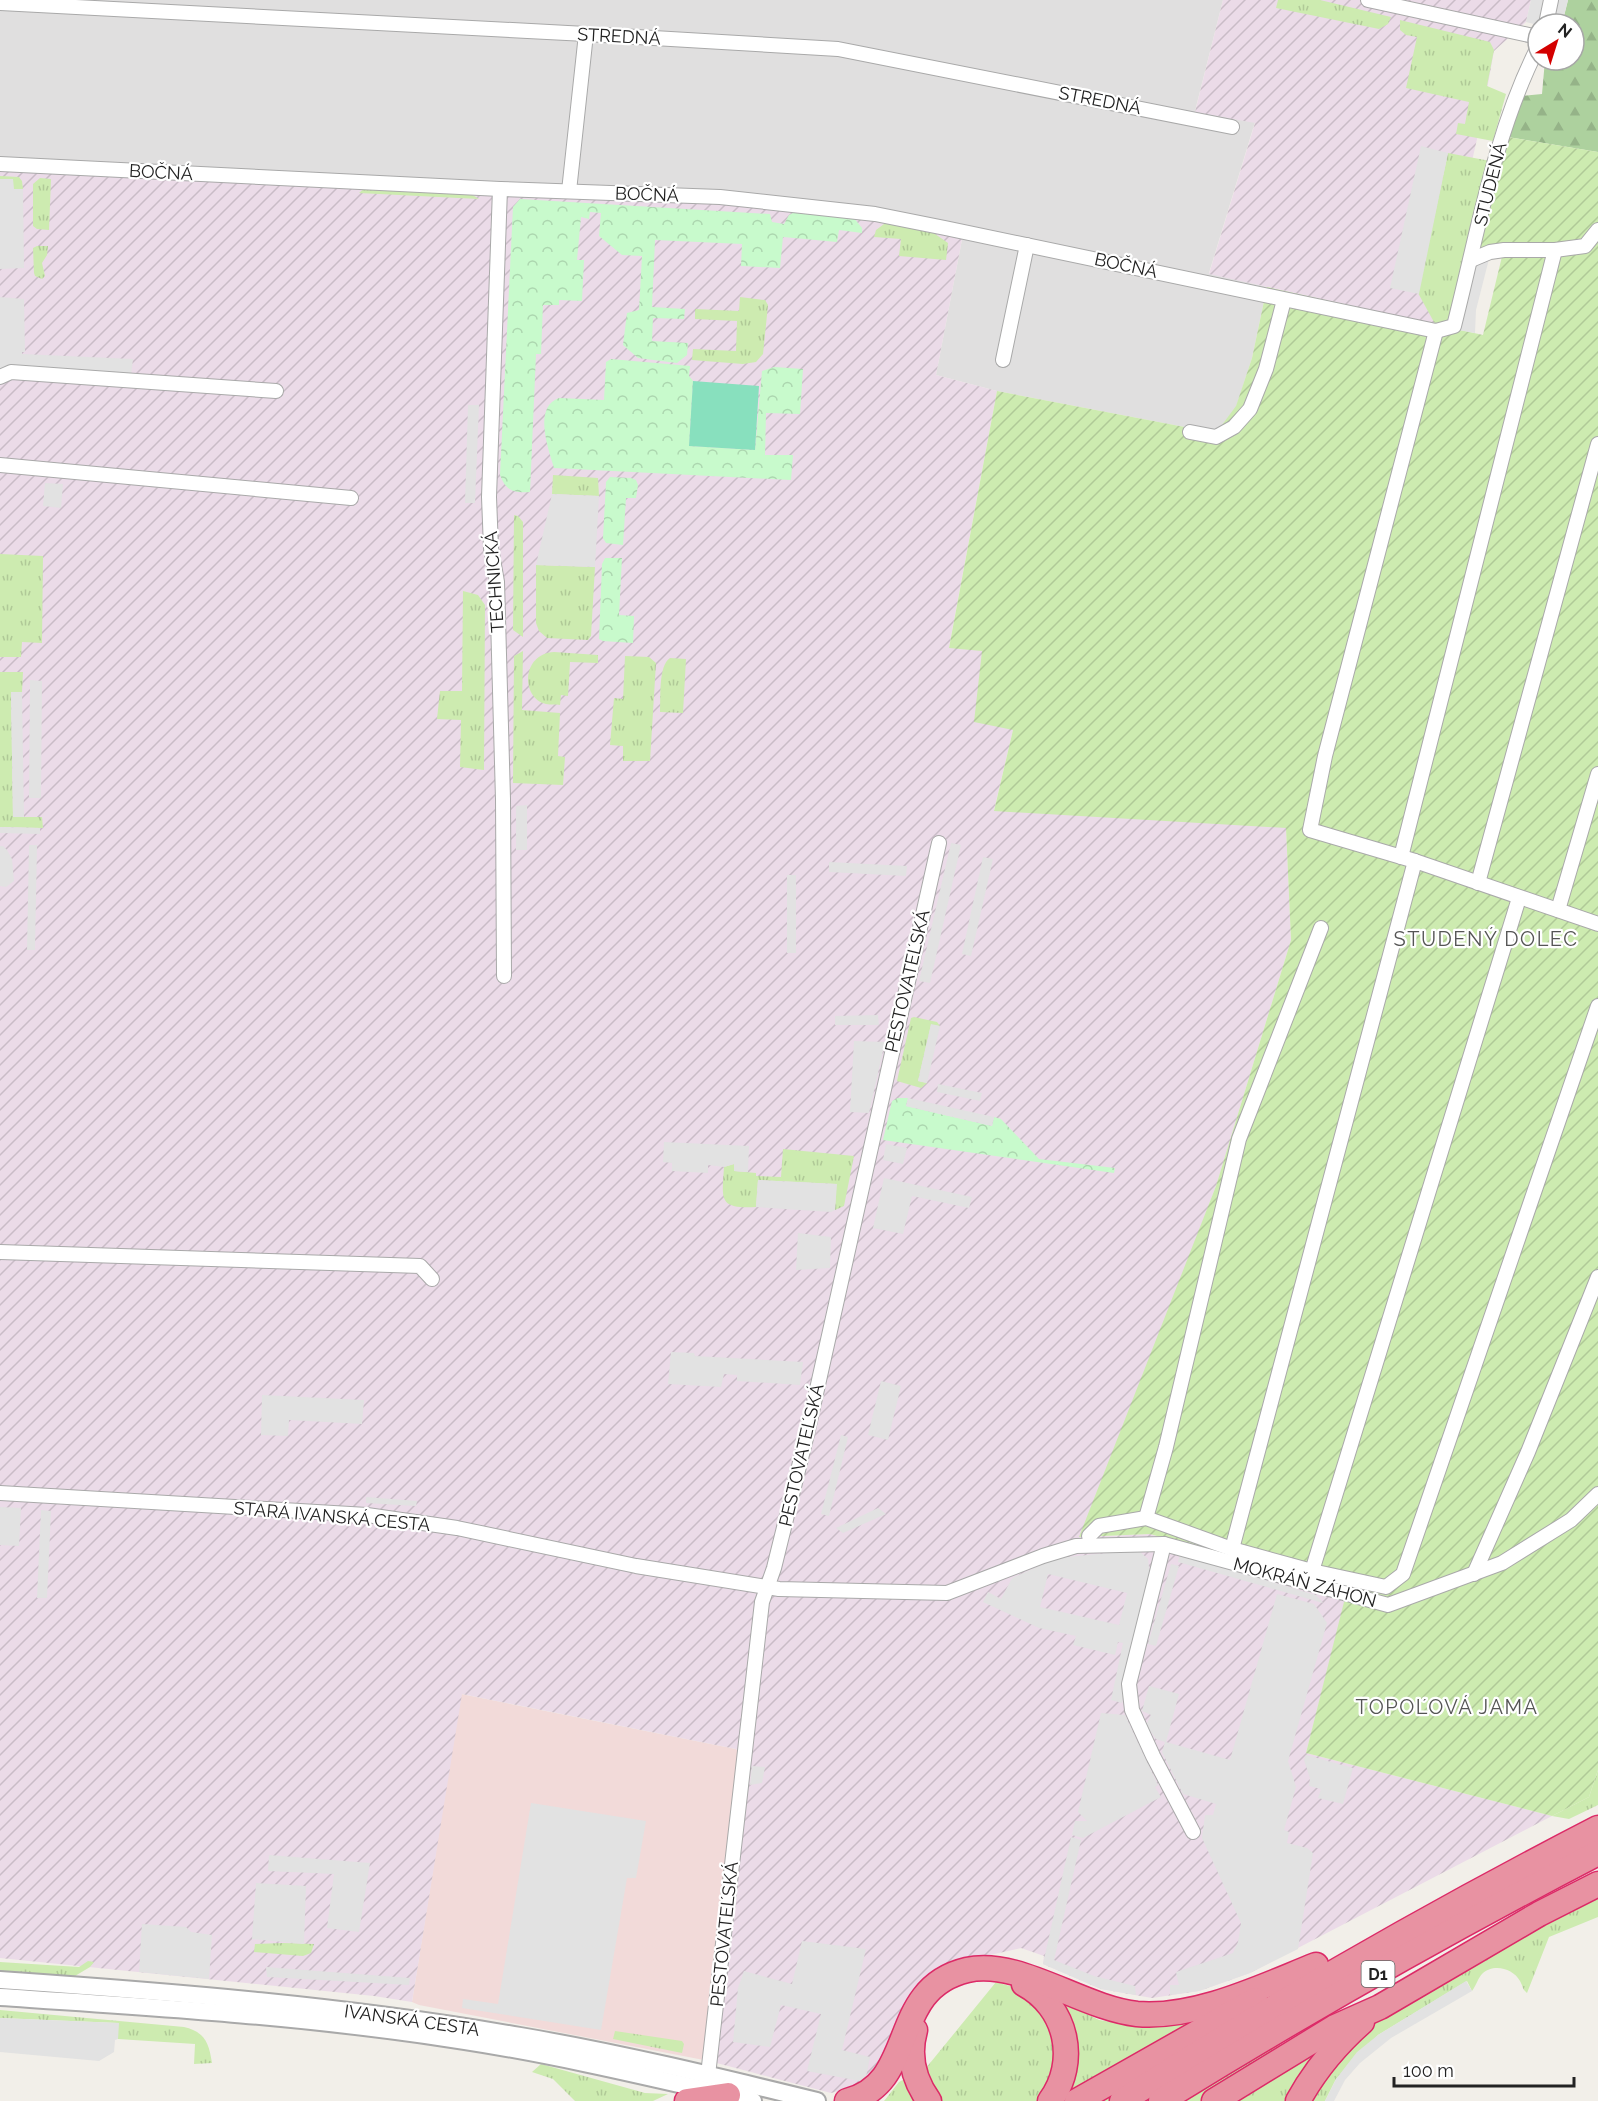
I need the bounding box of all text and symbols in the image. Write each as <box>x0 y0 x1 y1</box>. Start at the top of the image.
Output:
north arrow <box>1526 12 1586 72</box>
text: N <box>1554 19 1576 42</box>
street label: STREDNÁ <box>577 22 661 49</box>
street label: STREDNÁ <box>1057 81 1143 118</box>
street label: STUDENÁ <box>1469 140 1511 228</box>
street label: BOČNÁ <box>129 159 194 184</box>
street label: BOČNÁ <box>615 181 679 206</box>
street label: BOČNÁ <box>1093 247 1160 282</box>
street label: TECHNICKÁ <box>479 531 508 634</box>
street label: PESTOVATEĽSKÁ <box>879 907 934 1054</box>
district label: STUDENÝ DOLEC <box>1394 927 1578 951</box>
street label: PESTOVATEĽSKÁ <box>773 1381 828 1528</box>
street label: STARÁ IVANSKÁ CESTA <box>233 1496 431 1535</box>
street label: MOKRÁŇ ZÁHON <box>1231 1552 1379 1611</box>
district label: TOPOĽOVÁ JAMA <box>1356 1695 1539 1719</box>
street label: PESTOVATEĽSKÁ <box>705 1860 742 2008</box>
road number: D1 <box>1362 1961 1394 1987</box>
street label: IVANSKÁ CESTA <box>343 1999 481 2040</box>
scale bar <box>1394 2050 1574 2088</box>
text: 100 m <box>1403 2060 1454 2081</box>

